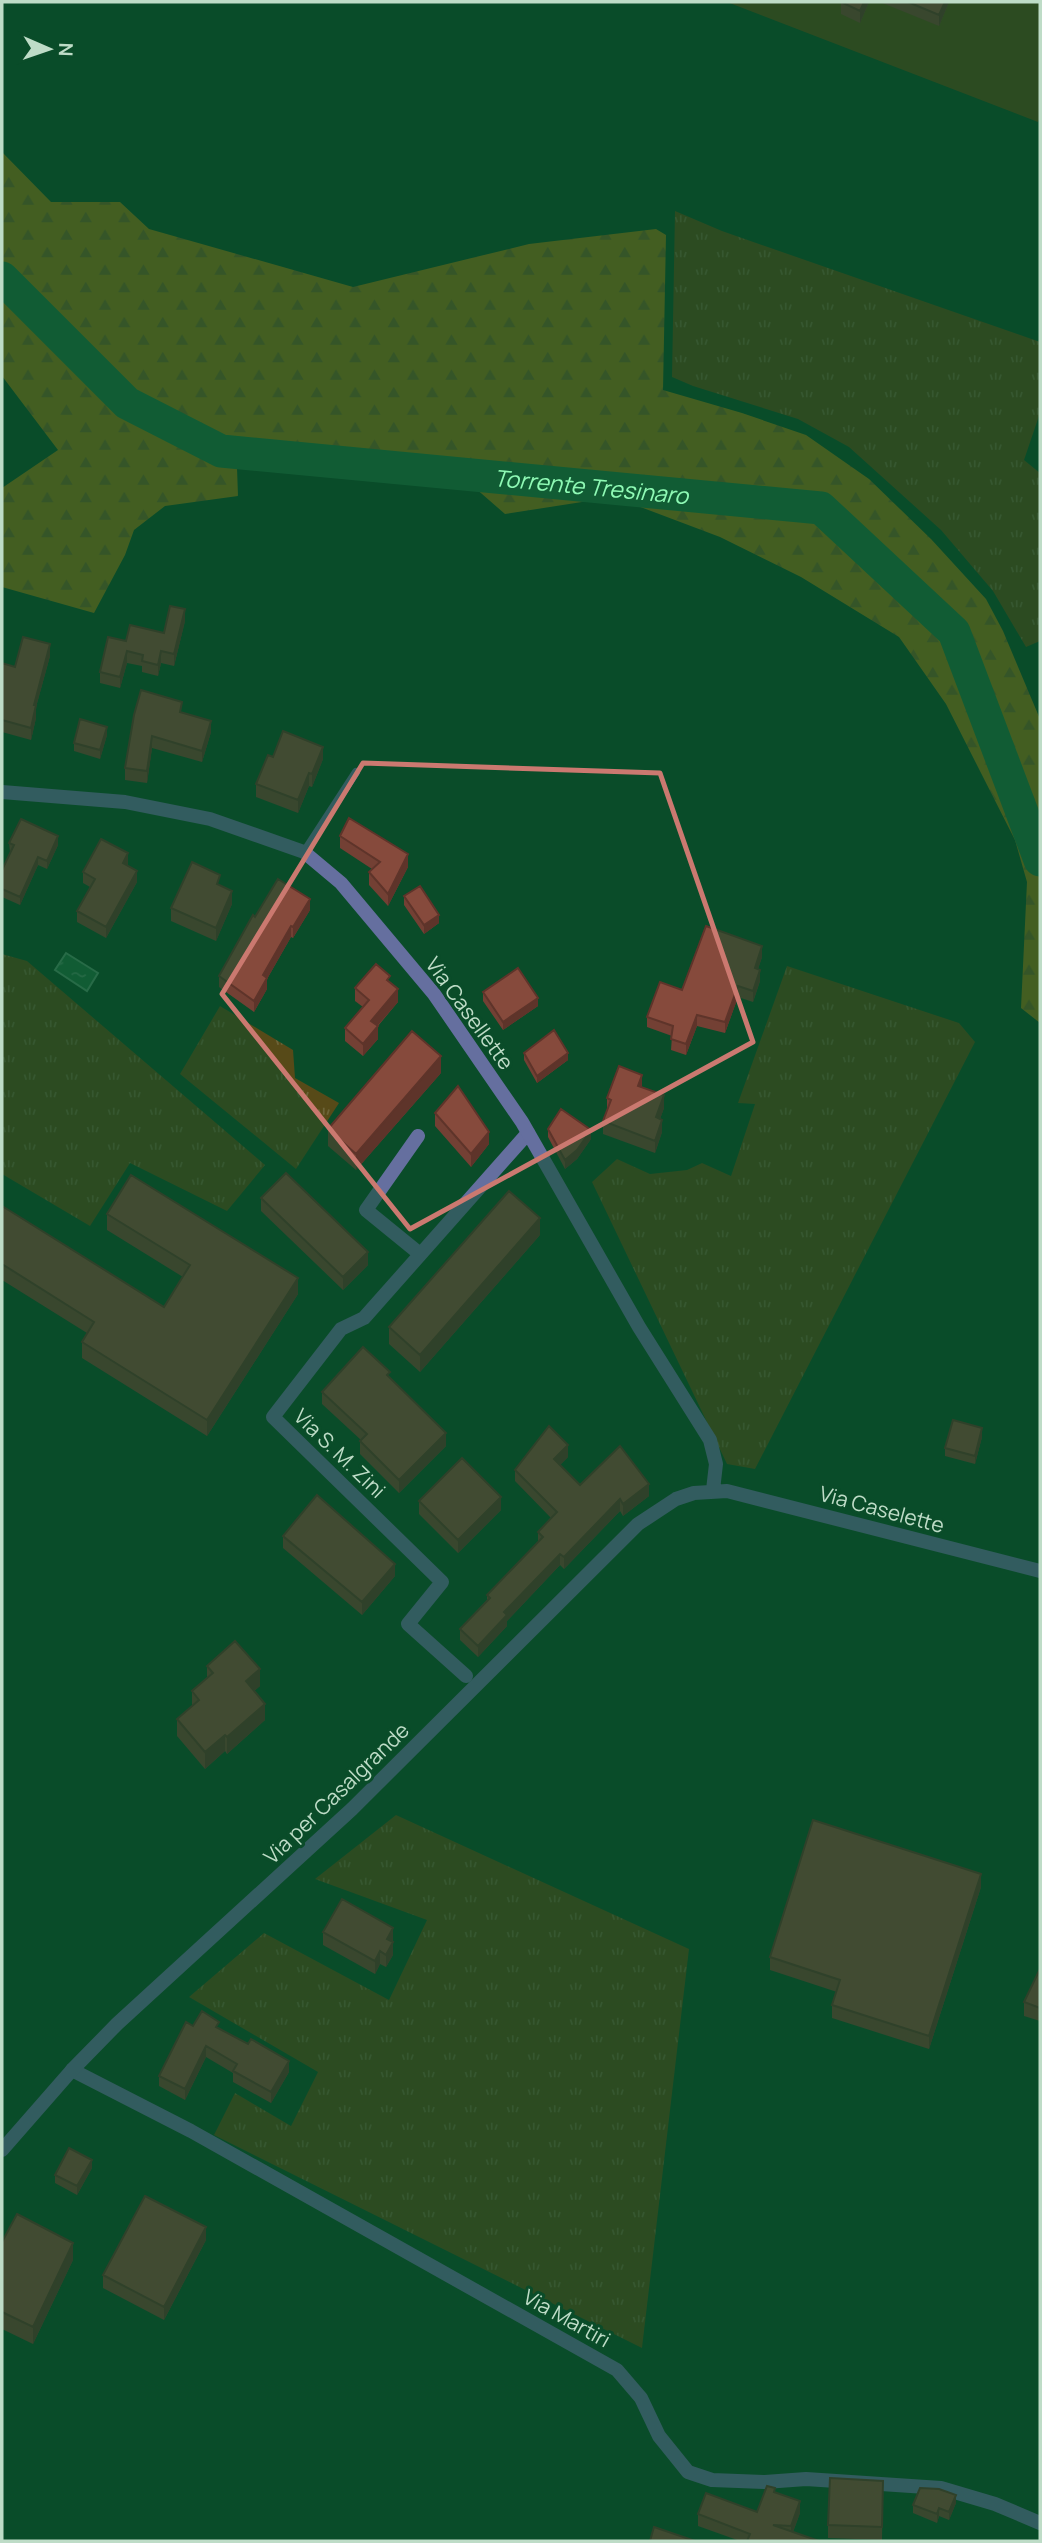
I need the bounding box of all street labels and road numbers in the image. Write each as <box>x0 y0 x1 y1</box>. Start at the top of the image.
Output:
street label: Via Casellette <box>420 951 520 1075</box>
street label: Via S. M. Zini <box>288 1402 392 1504</box>
street label: Via Caselette <box>817 1479 947 1539</box>
street label: Via per Casalgrande <box>257 1716 415 1870</box>
street label: Via Martiri <box>518 2283 616 2353</box>

